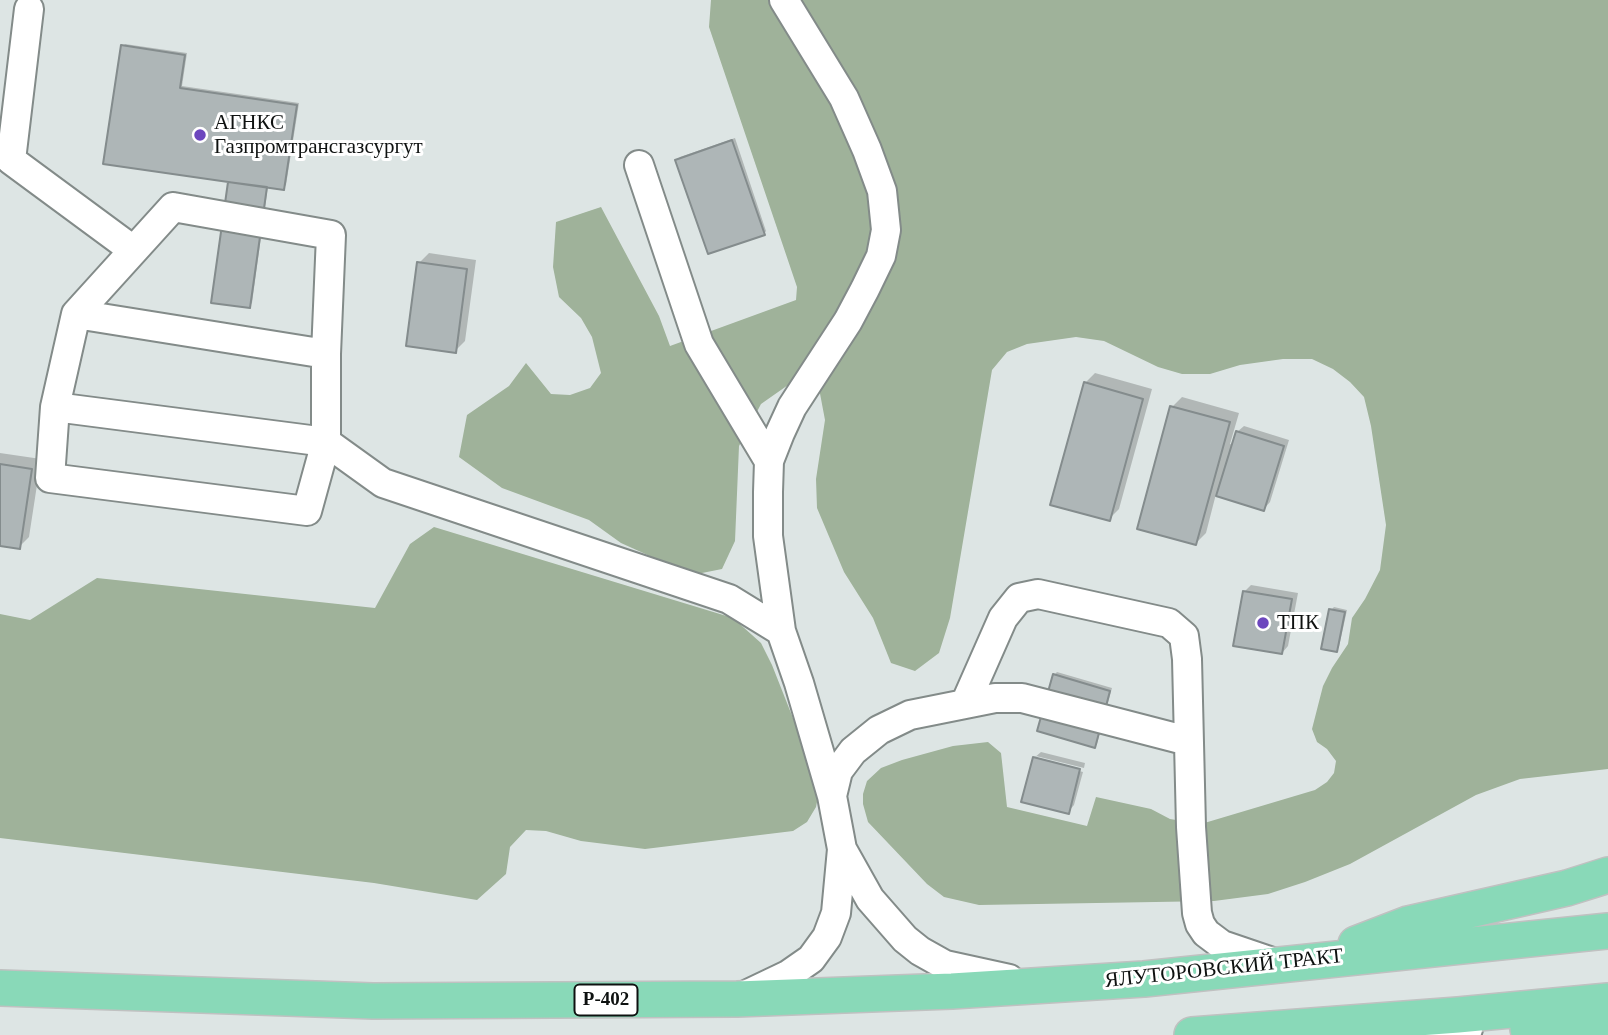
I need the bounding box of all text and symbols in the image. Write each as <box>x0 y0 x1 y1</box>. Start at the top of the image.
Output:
place label: АГНКС Газпромтрансгазсургут <box>214 110 423 160</box>
marker: АГНКС Газпромтрансгазсургут <box>192 127 208 143</box>
place label: ТПК <box>1277 610 1319 636</box>
marker: ТПК <box>1255 615 1271 631</box>
street label: ЯЛУТОРОВСКИЙ ТРАКТ <box>1104 944 1344 994</box>
road number: Р-402 <box>574 984 638 1016</box>

